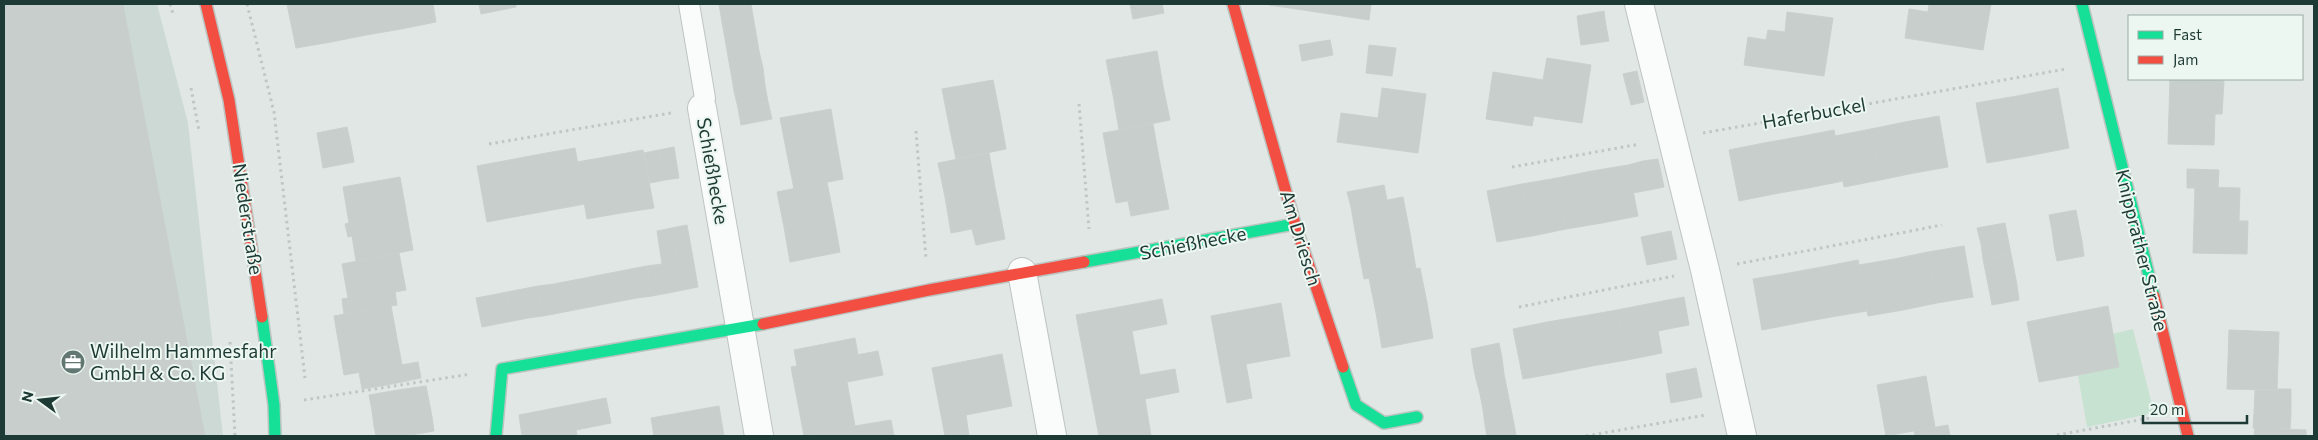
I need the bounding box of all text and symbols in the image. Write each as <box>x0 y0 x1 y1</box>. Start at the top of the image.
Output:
legend <box>2128 15 2303 80</box>
text: Fast <box>2173 25 2202 43</box>
text: Jam <box>2173 50 2198 68</box>
street label: Haferbuckel <box>1760 92 1868 133</box>
street label: Schießhecke <box>693 116 734 226</box>
street label: Niederstraße <box>228 161 269 276</box>
street label: Knipprather Straße <box>2111 167 2174 333</box>
street label: Am Driesch <box>1276 187 1327 288</box>
street label: Schießhecke <box>1138 221 1248 264</box>
place label: Wilhelm Hammesfahr GmbH & Co. KG <box>90 339 277 384</box>
office icon: Wilhelm Hammesfahr GmbH & Co. KG <box>60 349 86 375</box>
north arrow <box>15 375 65 425</box>
text: N <box>17 389 37 404</box>
scale bar <box>2143 392 2247 424</box>
text: 20 m <box>2150 400 2184 418</box>

